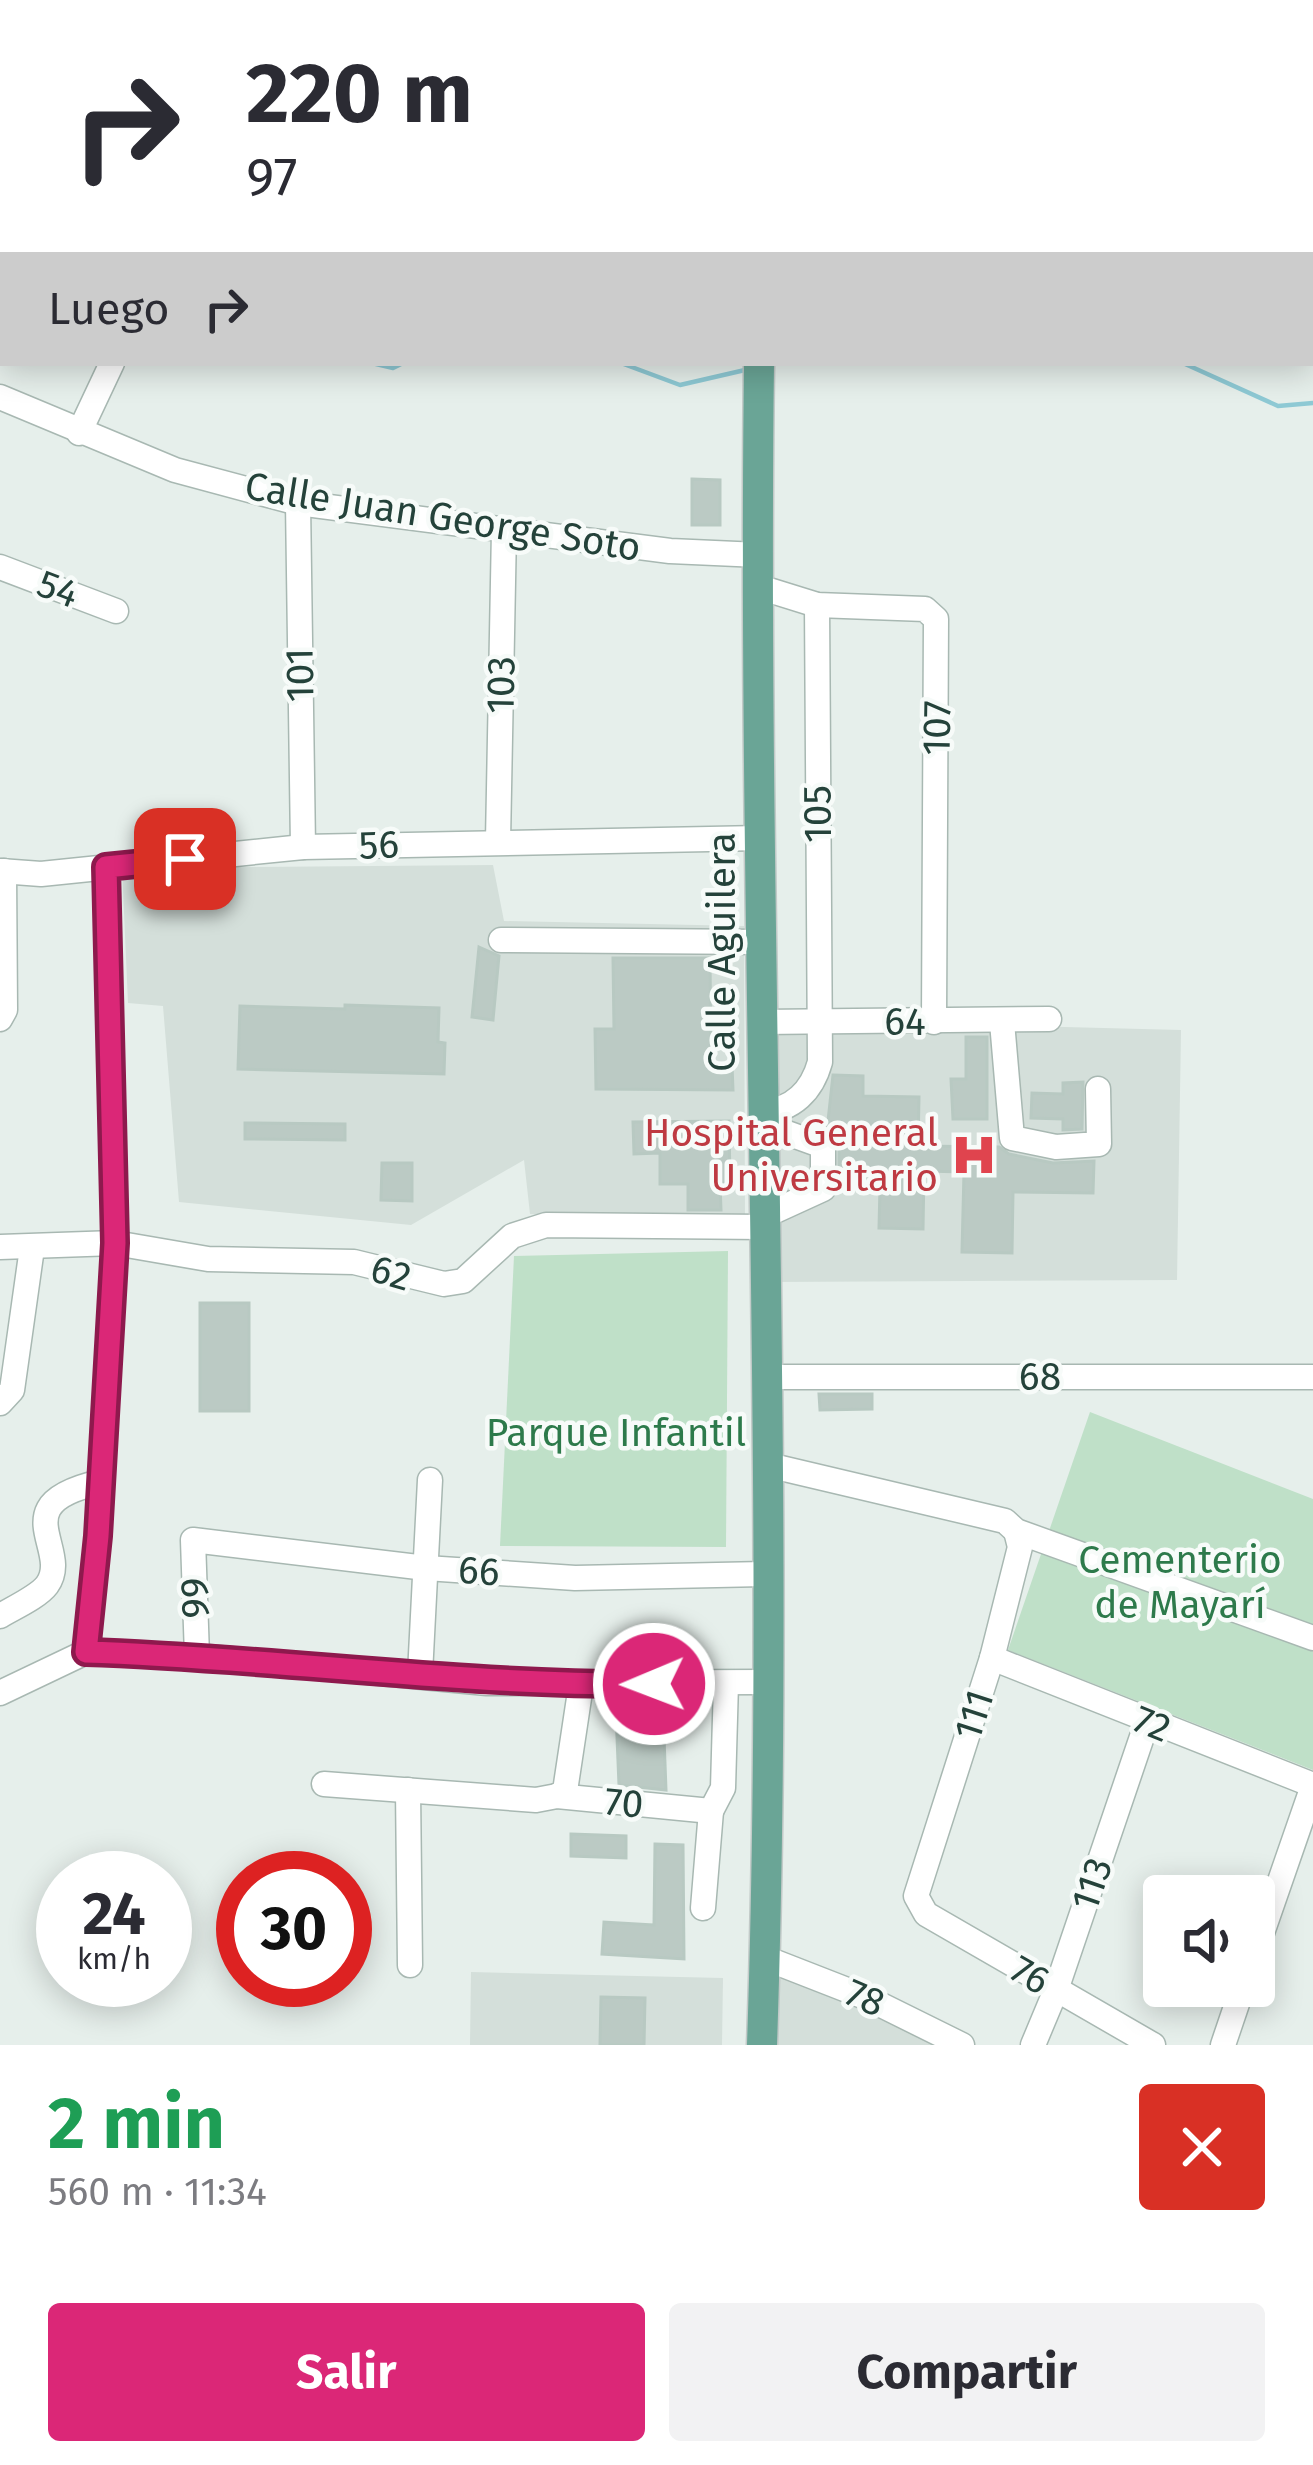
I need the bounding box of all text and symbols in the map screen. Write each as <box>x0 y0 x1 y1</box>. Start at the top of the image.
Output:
text: 220 m <box>246 43 473 144</box>
icon: right <box>48 48 204 204</box>
text: 97 <box>246 145 298 209</box>
icon: right <box>193 276 259 342</box>
text: Luego <box>48 282 169 336</box>
street label: Calle Juan George Soto <box>242 463 644 571</box>
street label: 54 <box>31 560 85 618</box>
street label: 101 <box>277 647 323 703</box>
street label: 103 <box>477 656 525 714</box>
street label: 107 <box>914 700 960 756</box>
street label: 105 <box>795 785 841 843</box>
pin <box>134 808 236 910</box>
street label: 56 <box>358 821 400 869</box>
icon: arrive <box>152 826 218 892</box>
street label: Calle Aguilera <box>699 832 745 1072</box>
street label: 64 <box>884 999 926 1045</box>
place label: Hospital General Universitario <box>644 1110 938 1201</box>
hospital icon: Hospital General Universitario <box>949 1130 999 1180</box>
street label: 62 <box>366 1245 416 1301</box>
street label: 68 <box>1019 1354 1061 1400</box>
park label: Parque Infantil <box>486 1410 746 1456</box>
park label: Cementerio de Mayarí <box>1078 1537 1282 1628</box>
street label: 66 <box>457 1547 501 1595</box>
street label: 99 <box>171 1577 219 1619</box>
position arrow <box>591 1621 717 1747</box>
street label: 111 <box>944 1684 1004 1746</box>
street label: 72 <box>1127 1696 1177 1752</box>
street label: 70 <box>603 1778 645 1828</box>
speed limit sign: 30 <box>216 1851 372 2007</box>
street label: 113 <box>1062 1852 1122 1916</box>
map controls <box>1143 1875 1275 2007</box>
button: sound <box>1143 1875 1275 2007</box>
text: 24 <box>82 1878 146 1950</box>
text: km/h <box>77 1941 151 1977</box>
street label: 76 <box>1002 1946 1058 2004</box>
street label: 78 <box>839 1969 891 2027</box>
text: 2 min <box>48 2081 225 2167</box>
button: close <box>1139 2084 1265 2210</box>
text: 560 m · 11:34 <box>48 2169 267 2215</box>
button: Salir <box>48 2303 645 2441</box>
button: Compartir <box>669 2303 1265 2441</box>

